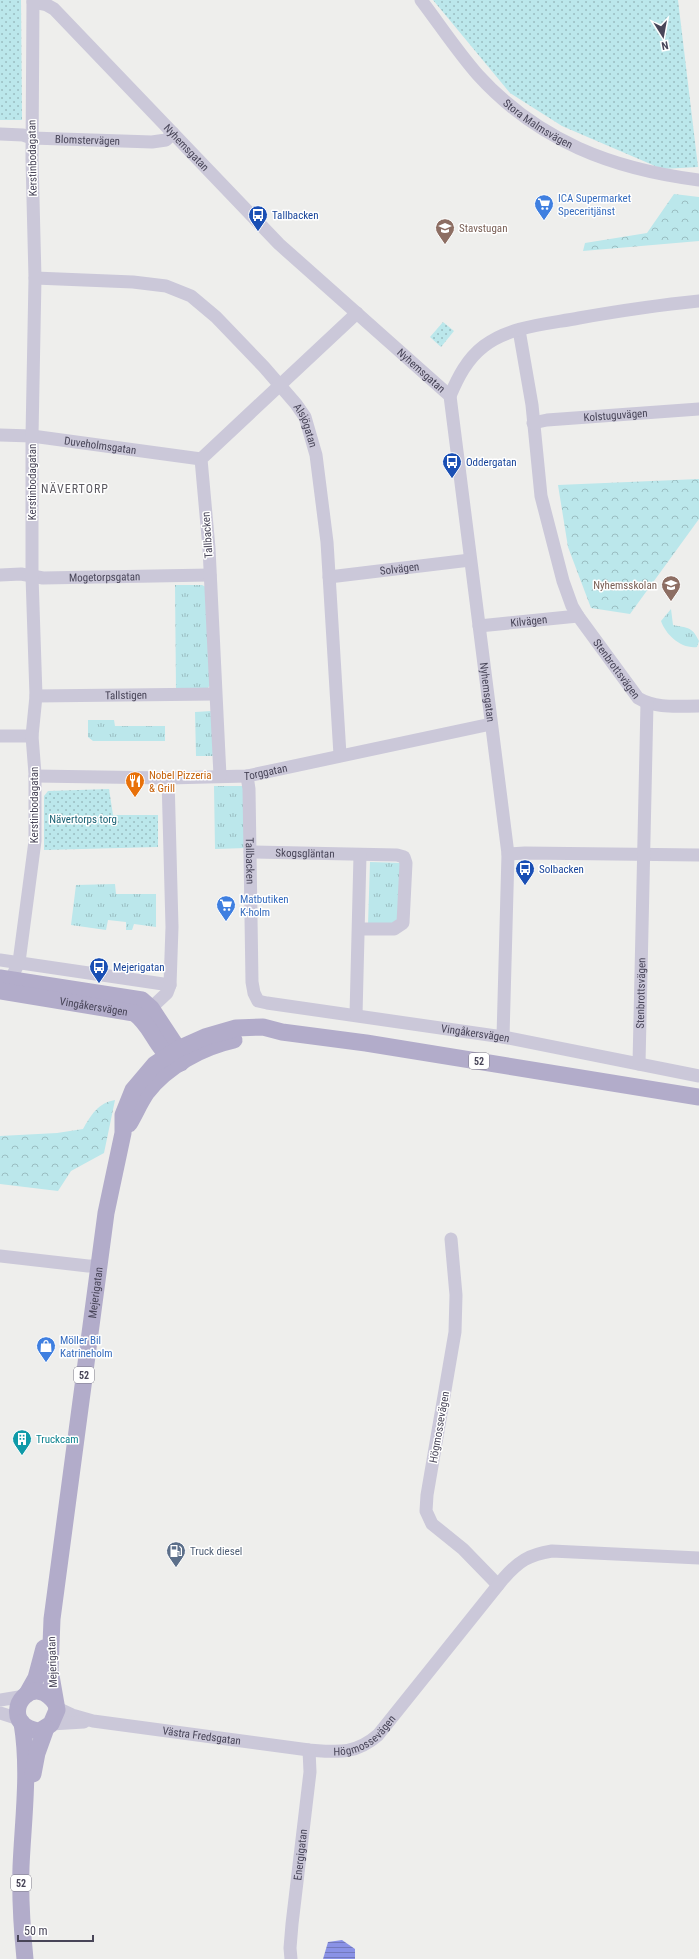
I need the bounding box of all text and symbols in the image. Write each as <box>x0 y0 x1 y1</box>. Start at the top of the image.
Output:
north arrow <box>643 16 683 56</box>
text: N <box>660 38 669 52</box>
street label: Stora Malmsvägen <box>500 97 575 151</box>
street label: Kerstinbodagatan <box>25 120 40 196</box>
street label: Nyhemsgatan <box>161 122 212 174</box>
street label: Blomstervägen <box>55 133 120 148</box>
place label: ICA Supermarket Speceritjänst <box>558 192 631 218</box>
supermarket icon: ICA Supermarket Speceritjänst <box>533 193 555 221</box>
bus stop icon: Tallbacken <box>247 204 269 232</box>
place label: Tallbacken <box>272 209 319 222</box>
school or university icon: Stavstugan <box>434 217 456 245</box>
place label: Stavstugan <box>459 222 507 235</box>
street label: Nyhemsgatan <box>394 346 448 396</box>
street label: Alsjögatan <box>291 401 319 449</box>
street label: Kolstuguvägen <box>583 407 648 424</box>
street label: Duveholmsgatan <box>63 434 137 457</box>
street label: Kerstinbodagatan <box>26 444 39 520</box>
bus stop icon: Oddergatan <box>441 451 463 479</box>
place label: Oddergatan <box>466 456 516 469</box>
district label: NÄVERTORP <box>41 481 109 496</box>
street label: Tallbacken <box>199 511 216 559</box>
street label: Solvägen <box>379 560 420 578</box>
street label: Mogetorpsgatan <box>69 570 140 585</box>
school or university icon: Nyhemsskolan <box>660 574 682 602</box>
place label: Nyhemsskolan <box>593 579 657 592</box>
street label: Kilvägen <box>510 613 548 630</box>
street label: Stenbrottsvägen <box>590 637 642 702</box>
street label: Nyhemsgatan <box>477 662 497 723</box>
street label: Tallstigen <box>105 689 147 702</box>
street label: Torggatan <box>244 762 289 783</box>
street label: Kerstinbodagatan <box>28 767 41 843</box>
place label: Nobel Pizzeria & Grill <box>149 769 211 795</box>
restaurant icon: Nobel Pizzeria & Grill <box>124 770 146 798</box>
park label: Nävertorps torg <box>49 813 117 826</box>
street label: Tallbacken <box>243 837 256 884</box>
street label: Skogsgläntan <box>275 847 335 861</box>
bus stop icon: Solbacken <box>514 858 536 886</box>
place label: Solbacken <box>539 863 584 876</box>
place label: Matbutiken K-holm <box>240 893 289 919</box>
supermarket icon: Matbutiken K-holm <box>215 894 237 922</box>
bus stop icon: Mejerigatan <box>88 956 110 984</box>
street label: Stenbrottsvägen <box>634 957 648 1029</box>
place label: Mejerigatan <box>113 961 165 974</box>
street label: Vingåkersvägen <box>59 995 129 1019</box>
street label: Vingåkersvägen <box>440 1022 511 1045</box>
road number: 52 <box>469 1053 489 1069</box>
street label: Mejerigatan <box>86 1266 106 1319</box>
place label: Möller Bil Katrineholm <box>60 1334 113 1360</box>
shop icon: Möller Bil Katrineholm <box>35 1335 57 1363</box>
road number: 52 <box>74 1367 94 1383</box>
street label: Högmossevägen <box>427 1390 452 1464</box>
building icon: Truckcam <box>11 1428 33 1456</box>
place label: Truckcam <box>36 1433 79 1446</box>
fuel station icon: Truck diesel <box>165 1540 187 1568</box>
place label: Truck diesel <box>190 1545 242 1558</box>
street label: Mejerigatan <box>45 1636 60 1688</box>
street label: Högmossevägen <box>333 1713 398 1758</box>
street label: Västra Fredsgatan <box>161 1724 242 1748</box>
street label: Energigatan <box>291 1828 310 1881</box>
road number: 52 <box>11 1875 31 1891</box>
scale bar <box>18 1917 93 1943</box>
text: 50 m <box>24 1924 48 1938</box>

